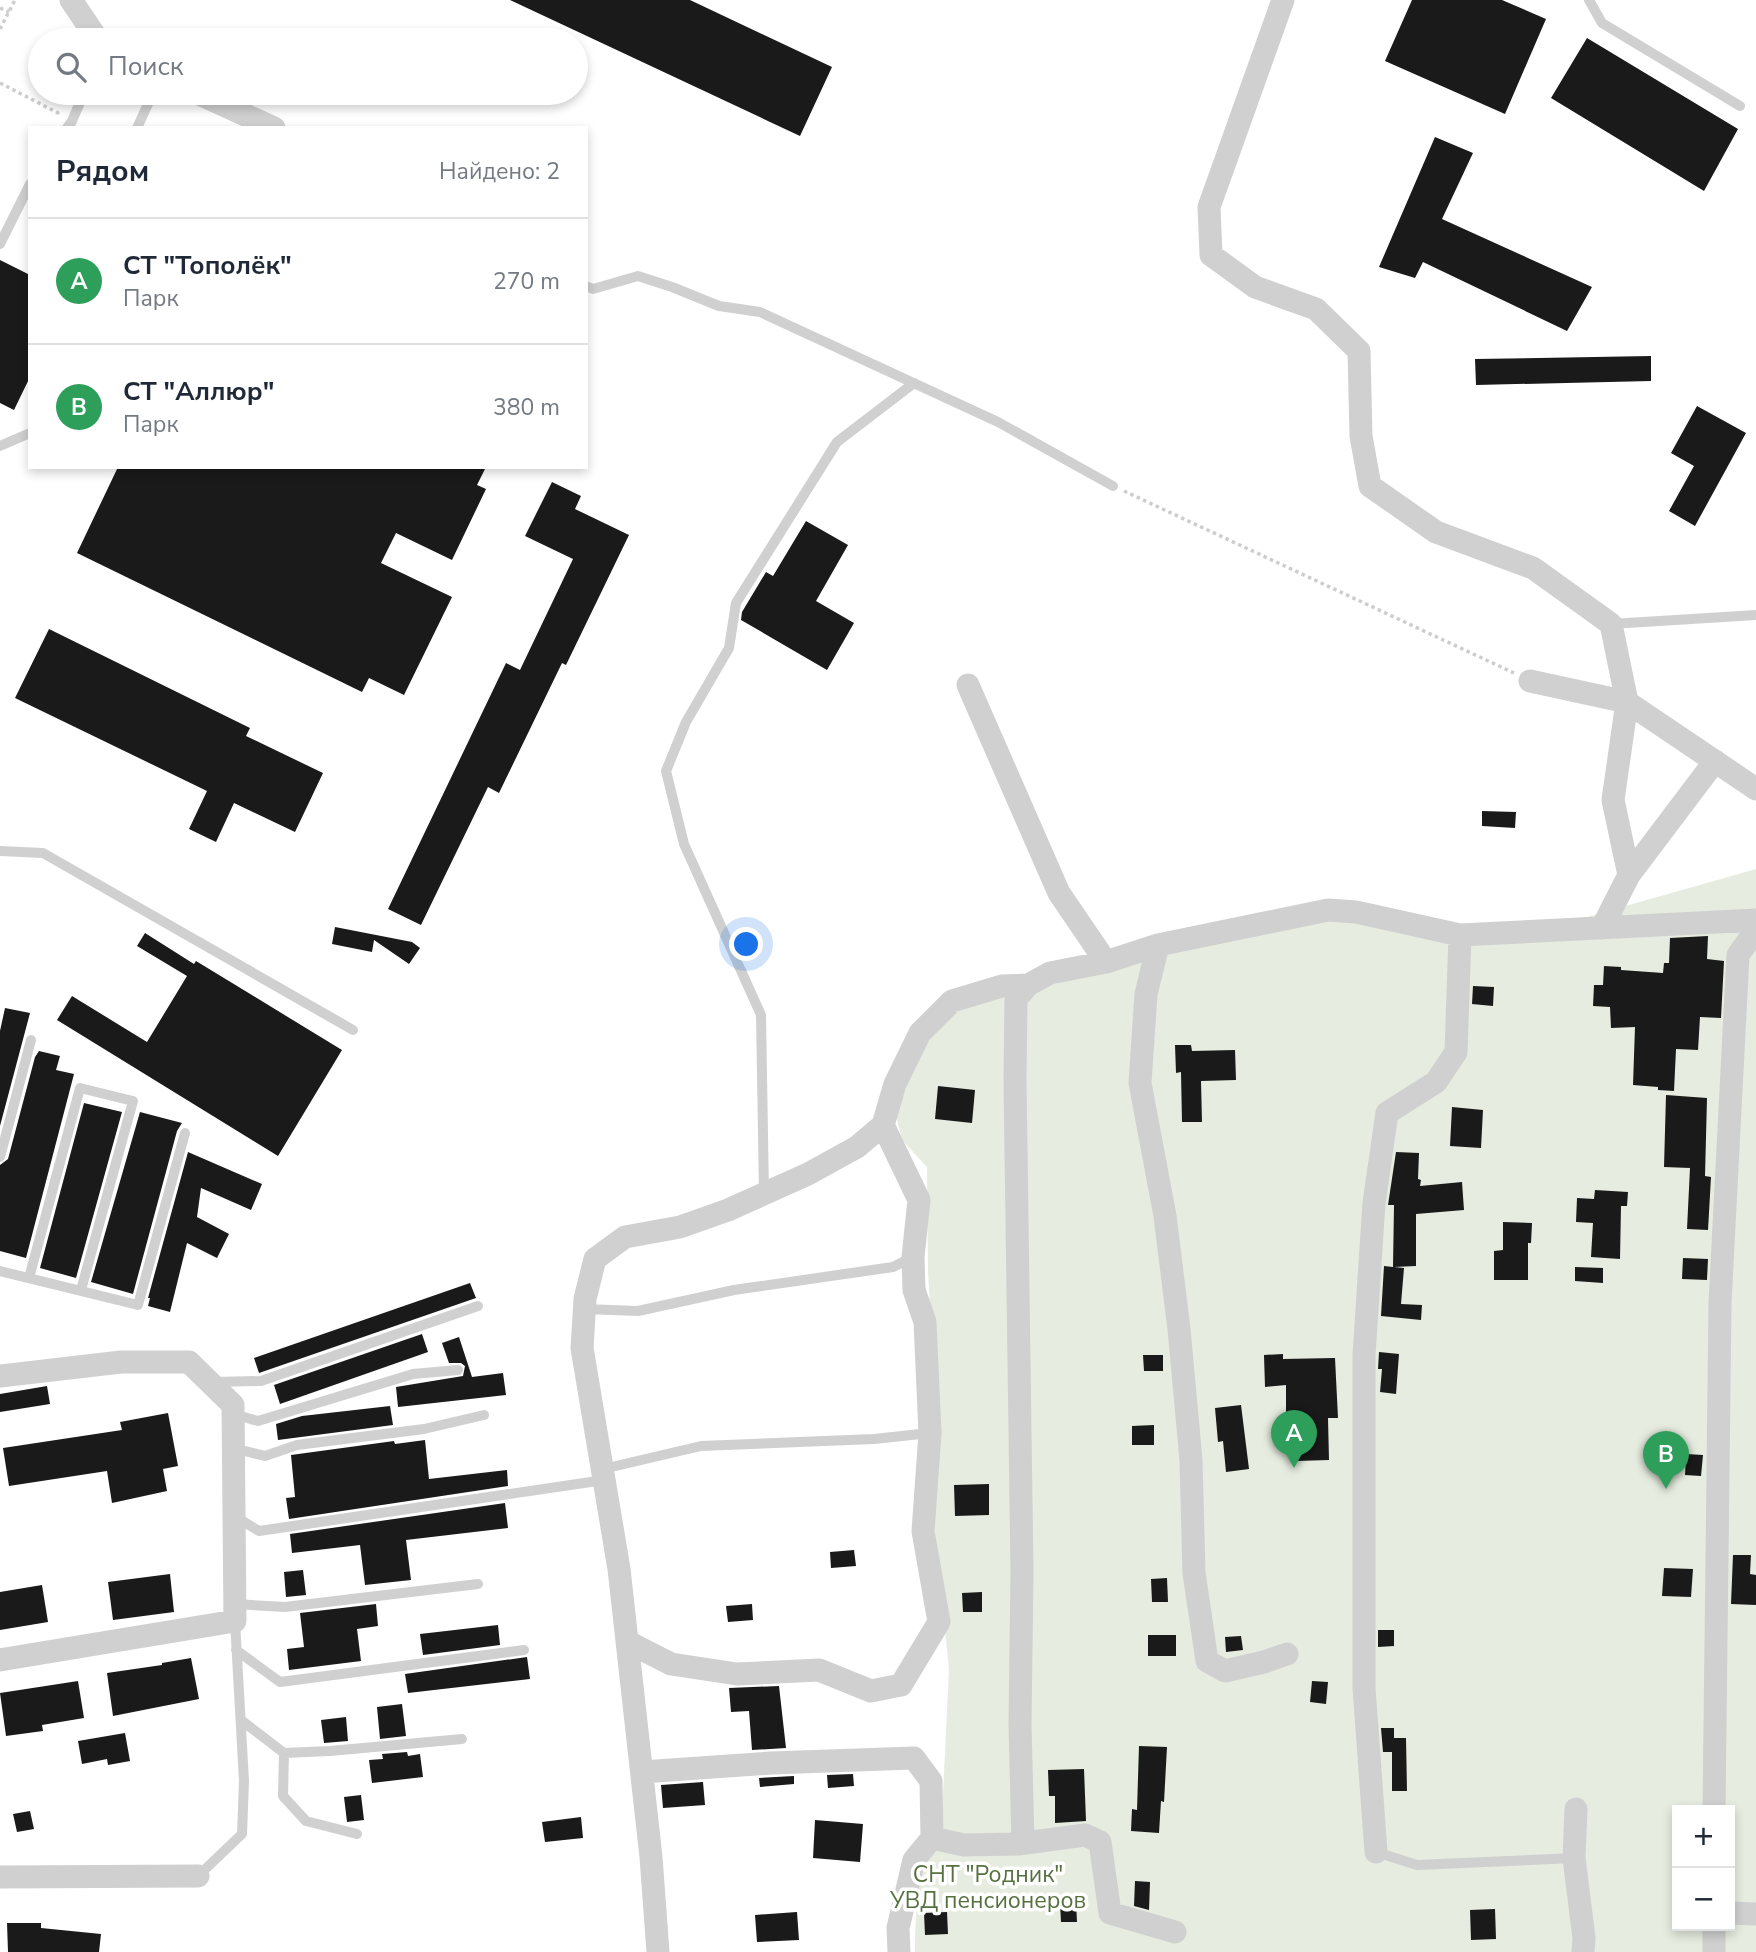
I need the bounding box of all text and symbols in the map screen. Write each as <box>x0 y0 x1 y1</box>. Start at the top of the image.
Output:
search box <box>28 28 588 105</box>
icon: search <box>52 48 90 86</box>
text: Поиск <box>108 49 184 84</box>
text: Рядом <box>56 151 149 192</box>
text: Найдено: 2 <box>439 156 560 187</box>
text: СТ "Тополёк" <box>123 248 292 283</box>
text: A <box>70 266 88 297</box>
text: 270 m <box>493 266 560 297</box>
text: Парк <box>123 283 179 314</box>
text: СТ "Аллюр" <box>123 374 274 409</box>
text: B <box>71 392 87 423</box>
text: 380 m <box>493 392 560 423</box>
text: Парк <box>123 409 179 440</box>
your location <box>729 927 763 961</box>
pin: A <box>1271 1410 1317 1468</box>
pin: B <box>1643 1431 1689 1489</box>
map controls <box>1672 1805 1735 1931</box>
button: + <box>1672 1805 1735 1868</box>
park label: СНТ "Родник" УВД пенсионеров <box>889 1859 1086 1916</box>
button: − <box>1672 1868 1735 1931</box>

